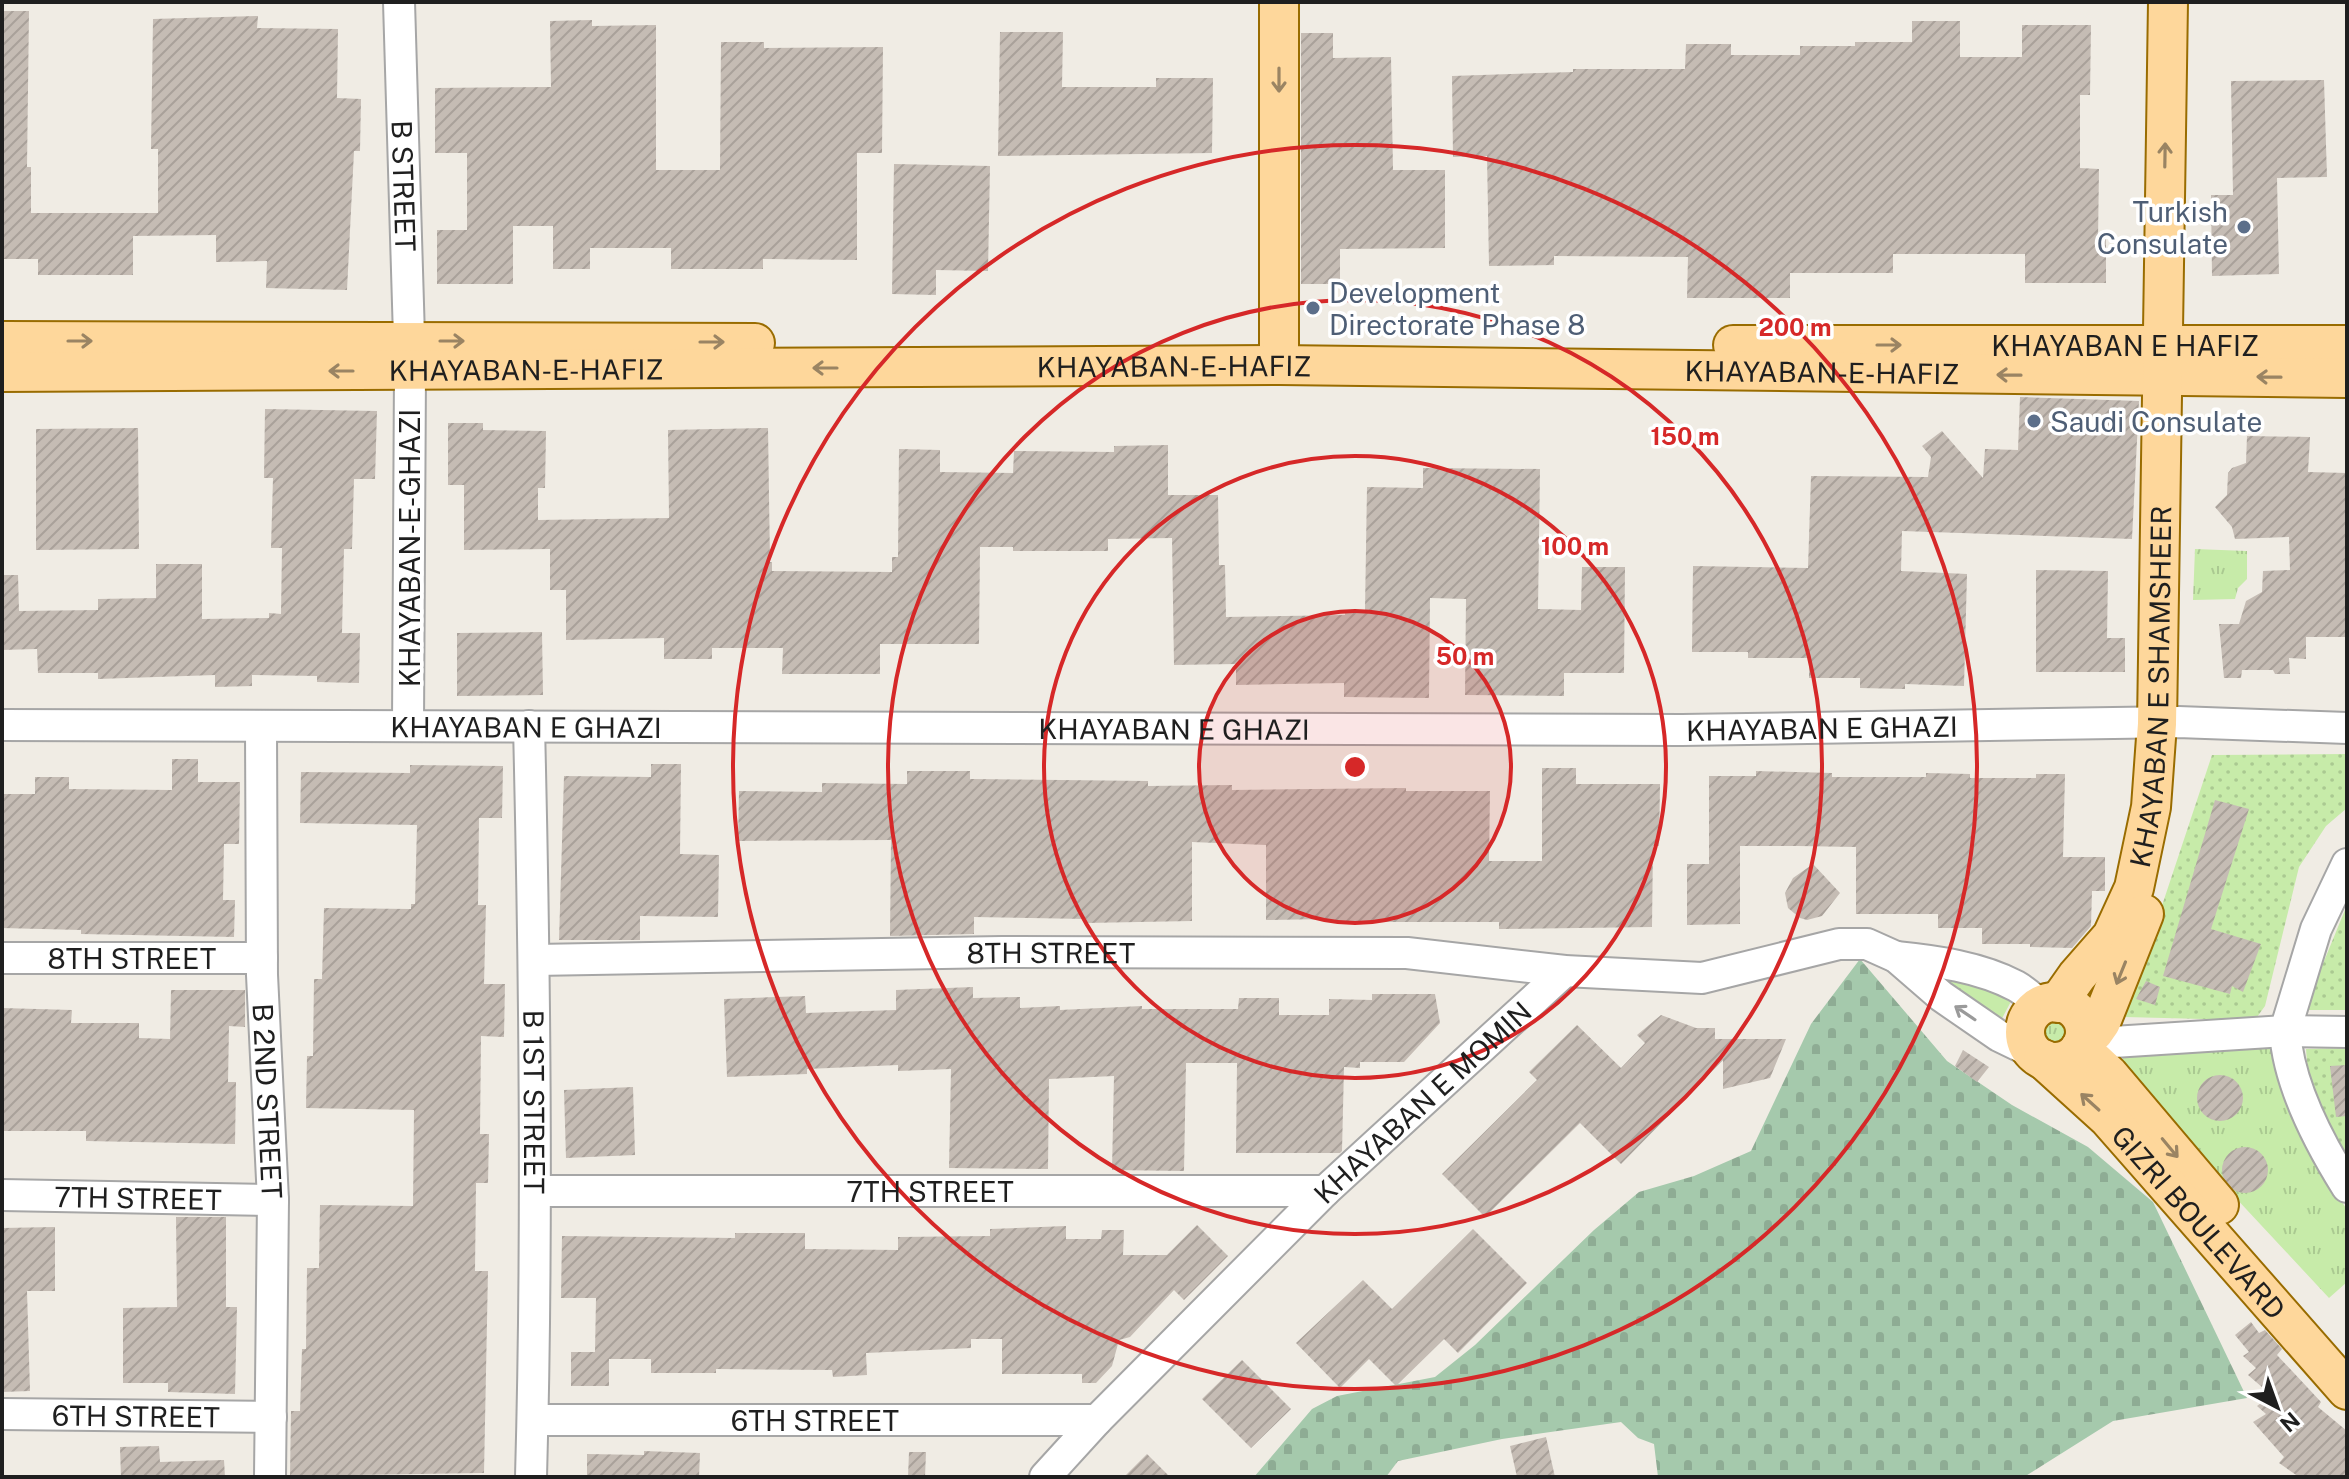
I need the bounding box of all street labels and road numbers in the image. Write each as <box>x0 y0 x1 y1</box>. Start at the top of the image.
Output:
street label: B STREET <box>386 120 423 252</box>
street label: KHAYABAN E HAFIZ <box>1991 329 2259 362</box>
street label: KHAYABAN-E-HAFIZ <box>1037 348 1311 383</box>
street label: KHAYABAN-E-HAFIZ <box>389 352 663 386</box>
street label: KHAYABAN-E-HAFIZ <box>1685 353 1959 390</box>
street label: KHAYABAN-E-GHAZI <box>393 409 426 687</box>
street label: KHAYABAN E SHAMSHEER <box>2122 505 2177 870</box>
street label: KHAYABAN E GHAZI <box>1686 709 1958 746</box>
street label: KHAYABAN E GHAZI <box>390 710 662 743</box>
street label: KHAYABAN E GHAZI <box>1038 712 1310 745</box>
street label: 8TH STREET <box>966 935 1135 969</box>
street label: 8TH STREET <box>48 942 216 975</box>
street label: KHAYABAN E MOMIN <box>1306 994 1538 1210</box>
street label: B 2ND STREET <box>247 1002 289 1199</box>
street label: B 1ST STREET <box>518 1009 552 1194</box>
street label: GIZRI BOULEVARD <box>2106 1119 2293 1325</box>
street label: 7TH STREET <box>846 1175 1014 1208</box>
street label: 7TH STREET <box>54 1179 222 1216</box>
street label: 6TH STREET <box>52 1398 220 1433</box>
street label: 6TH STREET <box>731 1404 899 1437</box>

